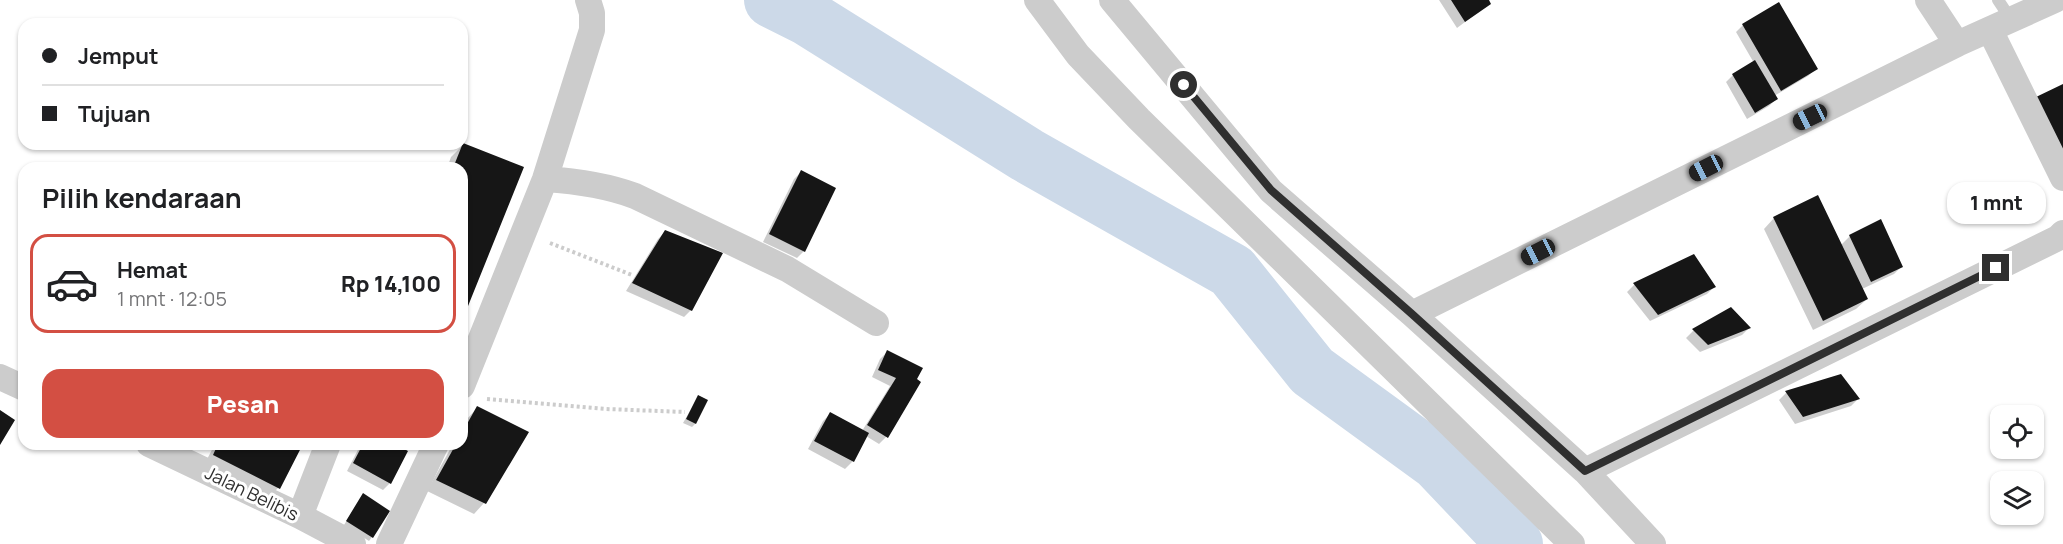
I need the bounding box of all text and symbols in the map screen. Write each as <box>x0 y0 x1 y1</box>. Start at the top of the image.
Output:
text: Jemput <box>78 41 159 71</box>
route start <box>1170 71 1197 98</box>
text: Tujuan <box>78 99 151 129</box>
car <box>1790 101 1830 133</box>
car <box>1686 152 1726 184</box>
text: Pilih kendaraan <box>42 179 242 216</box>
callout: 1 mnt <box>1946 181 2046 223</box>
text: 1 mnt <box>1970 189 2023 216</box>
car <box>1518 236 1558 268</box>
route end <box>1982 254 2009 281</box>
text: Hemat <box>117 255 188 285</box>
icon: car <box>45 257 99 311</box>
text: Rp 14,100 <box>341 269 441 299</box>
text: 1 mnt · 12:05 <box>117 285 227 312</box>
button: Pesan <box>42 369 444 438</box>
map controls <box>1990 405 2044 525</box>
button: locate <box>1990 405 2044 459</box>
street label: Jalan Belibis <box>201 460 303 526</box>
button: layers <box>1990 471 2044 525</box>

